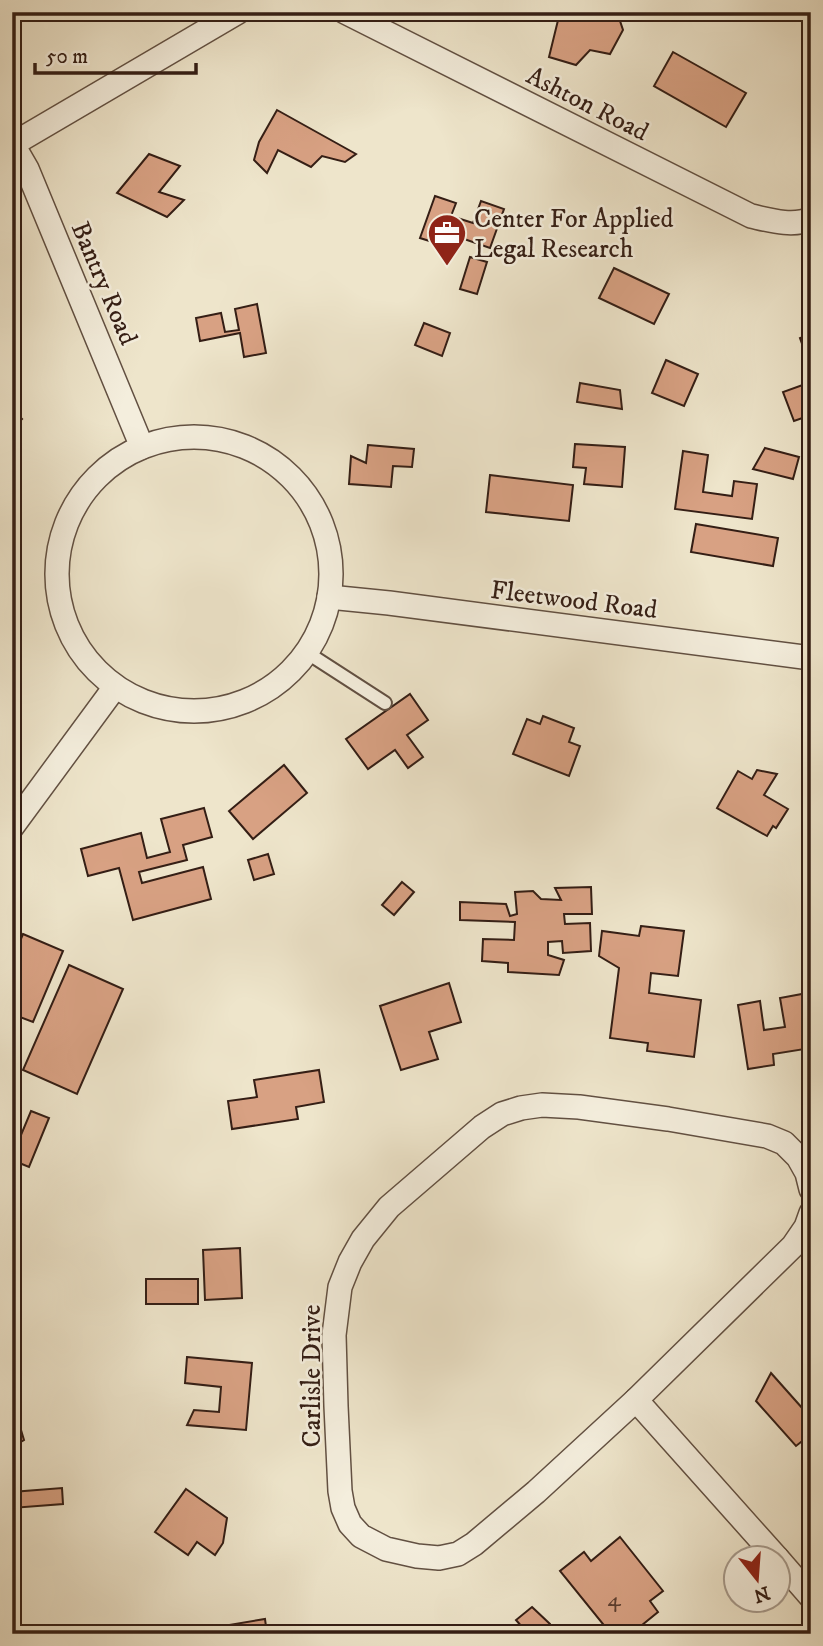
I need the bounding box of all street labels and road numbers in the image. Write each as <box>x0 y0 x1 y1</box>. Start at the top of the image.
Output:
street label: Ashton Road <box>521 60 654 149</box>
street label: Bantry Road <box>63 217 144 350</box>
street label: Fleetwood Road <box>489 574 659 627</box>
street label: Carlisle Drive <box>296 1304 329 1448</box>

